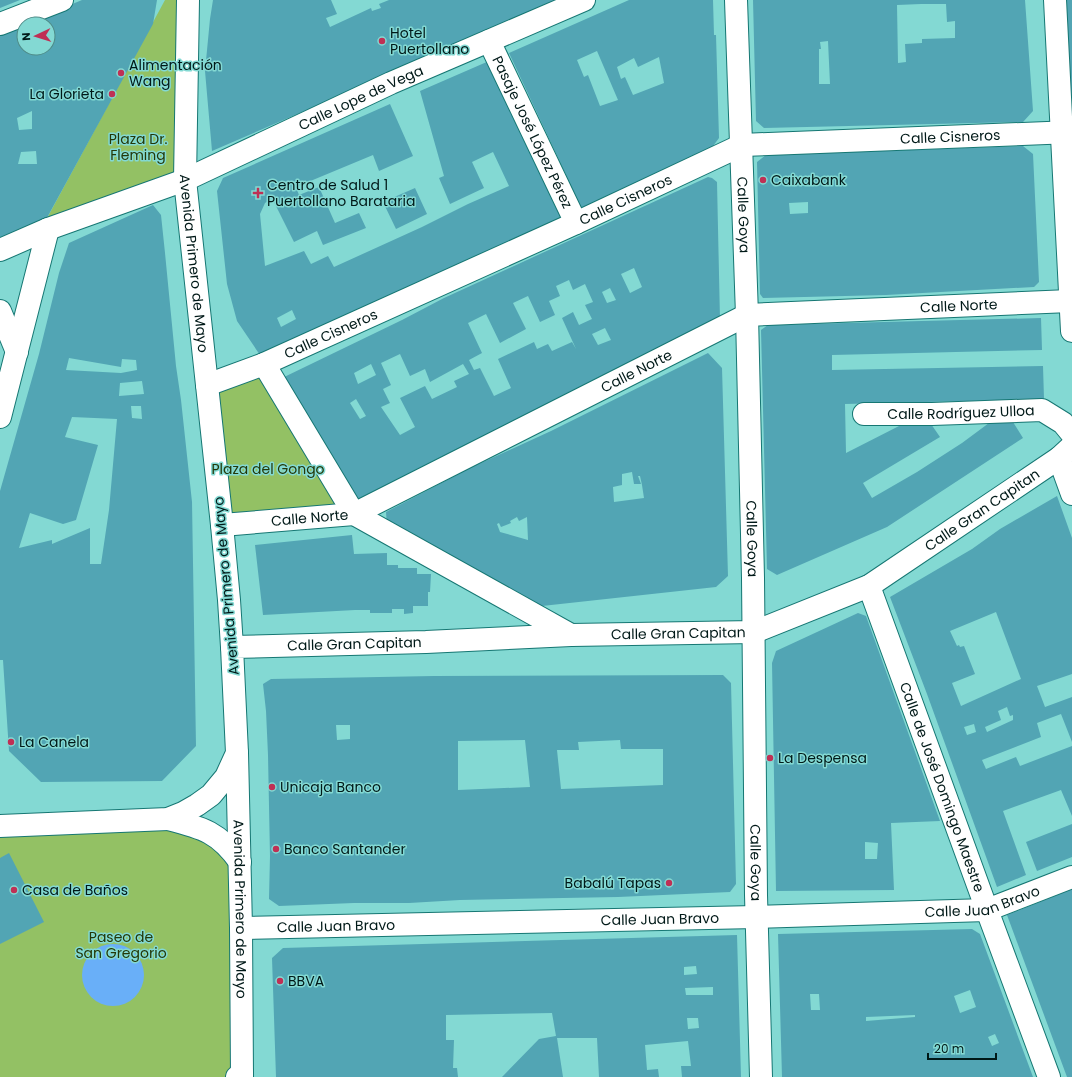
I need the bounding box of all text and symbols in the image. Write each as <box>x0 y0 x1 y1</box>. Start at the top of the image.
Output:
north arrow <box>16 16 56 56</box>
place label: Hotel Puertollano <box>390 23 469 59</box>
text: N <box>18 32 34 41</box>
marker: Hotel Puertollano <box>377 36 387 46</box>
street label: Pasaje José López Pérez <box>488 53 578 212</box>
place label: Alimentación Wang <box>129 55 222 91</box>
street label: Calle Lope de Vega <box>295 60 426 135</box>
marker: Alimentación Wang <box>116 68 126 78</box>
place label: La Glorieta <box>30 84 104 104</box>
marker: La Glorieta <box>107 89 117 99</box>
street label: Calle Cisneros <box>900 125 1001 149</box>
park label: Plaza Dr. Fleming <box>109 129 167 165</box>
street label: Calle Cisneros <box>576 169 675 230</box>
place label: Caixabank <box>771 170 847 190</box>
street label: Avenida Primero de Mayo <box>175 174 213 354</box>
place label: Centro de Salud 1 Puertollano Barataria <box>267 175 415 211</box>
marker: Caixabank <box>758 175 768 185</box>
street label: Calle Goya <box>732 176 755 254</box>
marker: Centro de Salud 1 Puertollano Barataria <box>252 187 264 199</box>
street label: Calle Norte <box>920 294 998 317</box>
street label: Calle Cisneros <box>281 304 381 364</box>
street label: Calle Norte <box>597 344 676 397</box>
street label: Calle Rodríguez Ulloa <box>887 400 1035 424</box>
park label: Plaza del Gongo <box>211 459 325 479</box>
street label: Calle Gran Capitan <box>921 464 1043 556</box>
street label: Avenida Primero de Mayo <box>208 496 244 676</box>
street label: Calle Goya <box>741 500 763 577</box>
street label: Calle Norte <box>270 504 349 531</box>
street label: Calle Gran Capitan <box>611 622 746 644</box>
street label: Calle Gran Capitan <box>287 632 422 656</box>
street label: Calle de José Domingo Maestre <box>895 679 990 895</box>
place label: La Canela <box>19 732 89 752</box>
marker: La Canela <box>6 737 16 747</box>
place label: La Despensa <box>778 748 867 768</box>
marker: La Despensa <box>765 753 775 763</box>
place label: Unicaja Banco <box>280 777 381 797</box>
marker: Unicaja Banco <box>267 782 277 792</box>
street label: Avenida Primero de Mayo <box>229 819 251 999</box>
street label: Calle Goya <box>745 824 766 901</box>
place label: Banco Santander <box>284 839 406 859</box>
marker: Banco Santander <box>271 844 281 854</box>
place label: Babalú Tapas <box>565 873 661 893</box>
marker: Babalú Tapas <box>664 878 674 888</box>
place label: Casa de Baños <box>22 880 128 900</box>
street label: Calle Juan Bravo <box>924 880 1043 922</box>
marker: Casa de Baños <box>9 885 19 895</box>
street label: Calle Juan Bravo <box>601 908 719 930</box>
street label: Calle Juan Bravo <box>277 915 395 937</box>
park label: Paseo de San Gregorio <box>75 927 167 963</box>
place label: BBVA <box>288 971 324 991</box>
marker: BBVA <box>275 976 285 986</box>
scale bar <box>928 1035 996 1061</box>
text: 20 m <box>934 1040 964 1057</box>

